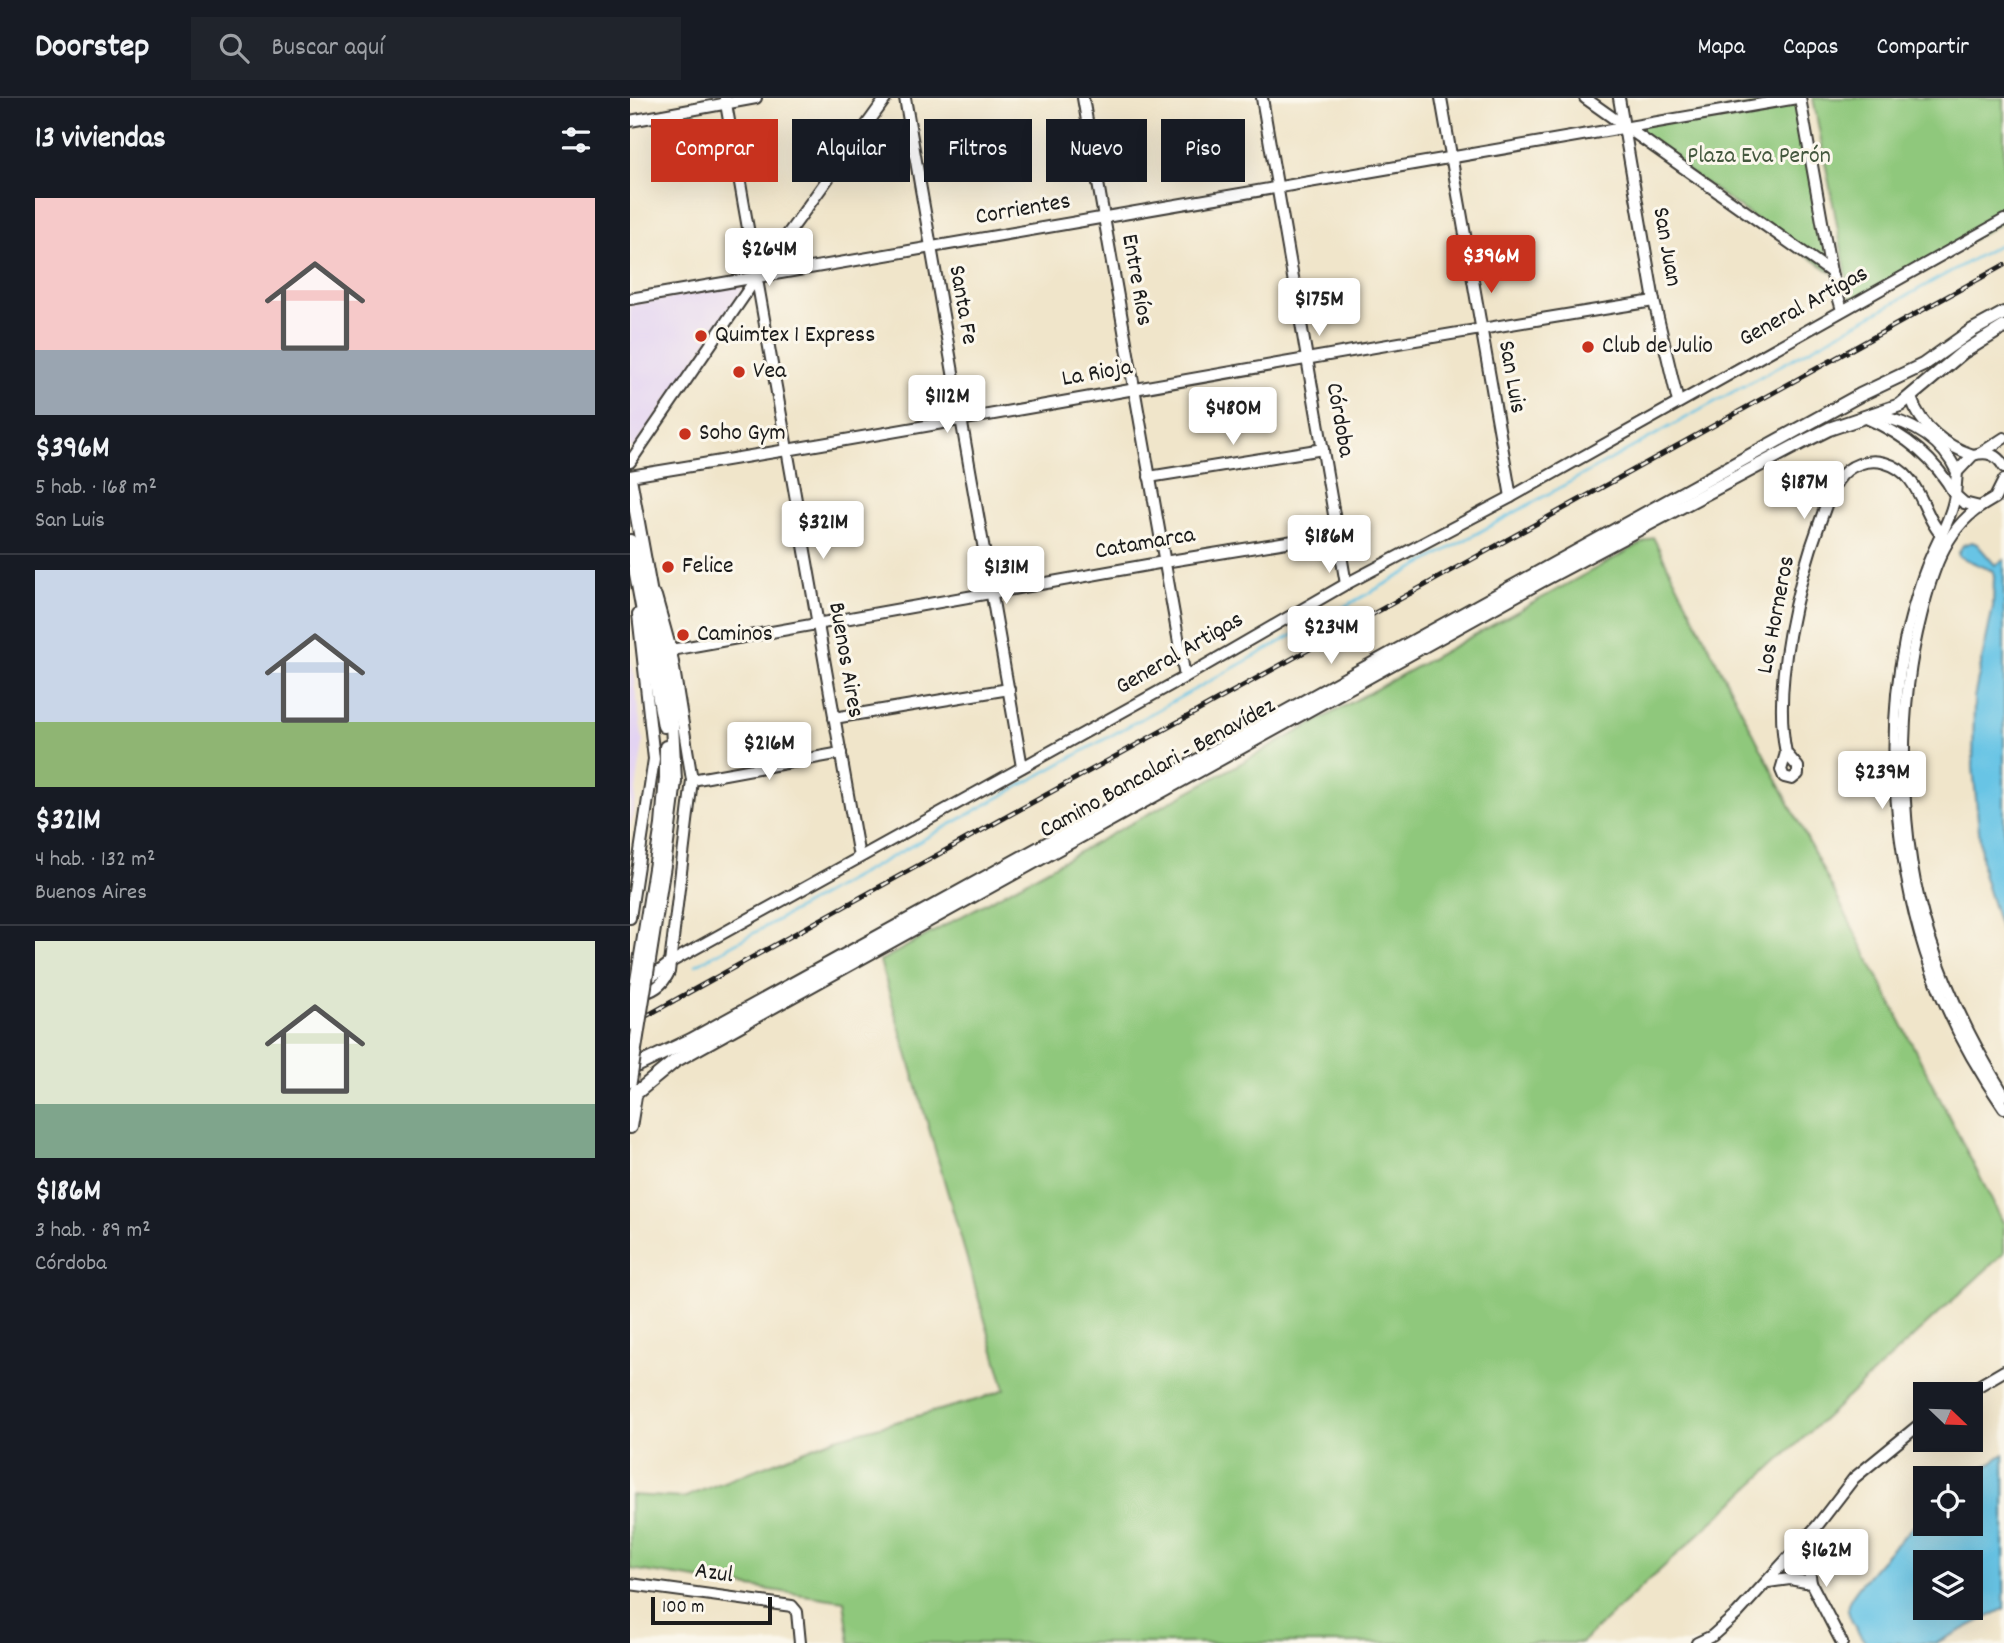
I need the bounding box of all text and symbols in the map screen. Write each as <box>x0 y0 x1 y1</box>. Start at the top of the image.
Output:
search box <box>191 17 681 80</box>
text: Doorstep <box>35 25 149 72</box>
icon: search <box>215 29 253 67</box>
text: Buscar aquí <box>271 30 384 67</box>
text: Mapa <box>1697 31 1745 65</box>
text: Capas <box>1783 31 1839 65</box>
text: Compartir <box>1877 31 1969 65</box>
text: 13 viviendas <box>35 119 166 162</box>
chip: Comprar <box>651 119 778 182</box>
chip: Alquilar <box>792 119 910 182</box>
chip: Filtros <box>924 119 1032 182</box>
chip: Nuevo <box>1046 119 1147 182</box>
chip: Piso <box>1161 119 1245 182</box>
icon: filters <box>557 121 595 159</box>
park label: Plaza Eva Perón <box>1687 140 1831 174</box>
street label: Corrientes <box>973 185 1073 235</box>
street label: San Juan <box>1642 205 1690 289</box>
pin: $264M <box>720 228 818 288</box>
street label: Entre Ríos <box>1111 231 1161 329</box>
text: $264M <box>741 234 797 267</box>
pin: $396M <box>1442 236 1540 295</box>
text: $396M <box>1462 241 1520 274</box>
icon: home <box>252 243 378 369</box>
street label: General Artigas <box>1733 258 1875 356</box>
street label: Santa Fe <box>938 263 986 347</box>
pin: $175M <box>1270 278 1368 338</box>
text: $175M <box>1294 284 1344 317</box>
place label: Quimtex 1 Express <box>715 319 875 353</box>
marker: Quimtex 1 Express <box>693 328 709 344</box>
place label: Club de Julio <box>1602 330 1713 364</box>
street label: San Luis <box>1488 338 1534 416</box>
marker: Club de Julio <box>1580 339 1596 355</box>
street label: La Rioja <box>1059 351 1136 397</box>
place label: Vea <box>753 355 787 389</box>
marker: Vea <box>731 364 747 380</box>
pin: $112M <box>898 376 996 435</box>
street label: Córdoba <box>1316 380 1362 461</box>
text: $112M <box>924 381 970 414</box>
pin: $480M <box>1184 388 1282 447</box>
text: $480M <box>1205 393 1261 426</box>
place label: Soho Gym <box>699 417 786 451</box>
marker: Soho Gym <box>677 426 693 442</box>
text: $396M <box>35 429 110 472</box>
pin: $187M <box>1755 462 1853 521</box>
text: $187M <box>1780 467 1828 500</box>
text: 5 hab. · 168 m² <box>35 472 157 505</box>
pin: $321M <box>774 502 872 561</box>
text: San Luis <box>35 505 105 538</box>
text: $321M <box>798 507 848 540</box>
pin: $186M <box>1280 516 1378 575</box>
street label: Catamarca <box>1092 518 1198 569</box>
text: $186M <box>1304 521 1354 554</box>
pin: $131M <box>957 546 1055 606</box>
place label: Felice <box>682 550 734 584</box>
text: $131M <box>983 552 1029 585</box>
street label: Los Horneros <box>1749 553 1805 677</box>
marker: Felice <box>660 559 676 575</box>
street label: Buenos Aires <box>818 600 872 720</box>
street label: General Artigas <box>1110 604 1250 704</box>
pin: $234M <box>1282 606 1380 666</box>
text: $234M <box>1304 612 1358 645</box>
icon: home <box>252 615 378 741</box>
place label: Caminos <box>697 618 773 652</box>
marker: Caminos <box>675 627 691 643</box>
street label: Camino Bancalari - Benavídez <box>1034 690 1282 848</box>
pin: $216M <box>720 722 818 782</box>
text: $216M <box>743 728 795 761</box>
pin: $239M <box>1833 752 1931 811</box>
text: $239M <box>1854 757 1910 790</box>
text: $321M <box>35 801 101 844</box>
text: 4 hab. · 132 m² <box>35 844 155 877</box>
text: Buenos Aires <box>35 877 147 910</box>
icon: home <box>252 986 378 1112</box>
text: $186M <box>35 1172 101 1215</box>
text: 3 hab. · 89 m² <box>35 1215 151 1248</box>
text: Córdoba <box>35 1248 107 1281</box>
north arrow <box>1913 1382 1983 1452</box>
map controls <box>1913 1382 1983 1620</box>
button: locate <box>1913 1466 1983 1536</box>
pin: $162M <box>1777 1530 1875 1589</box>
text: $162M <box>1800 1535 1852 1568</box>
button: layers <box>1913 1550 1983 1620</box>
street label: Azul <box>693 1555 736 1594</box>
scale bar <box>651 1594 772 1626</box>
text: 100 m <box>662 1595 704 1622</box>

